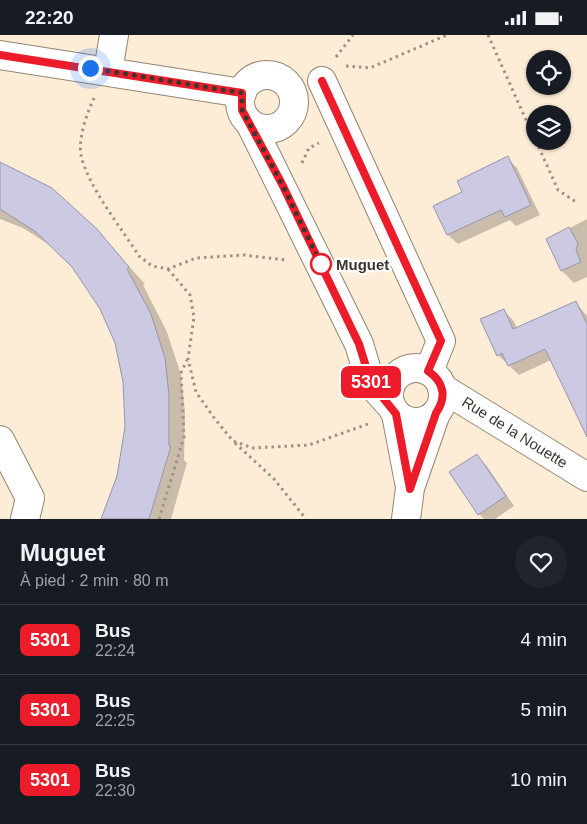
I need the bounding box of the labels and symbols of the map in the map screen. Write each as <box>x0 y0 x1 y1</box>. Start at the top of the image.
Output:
your location <box>78 56 103 81</box>
marker: Muguet <box>310 253 332 275</box>
place label: Muguet <box>336 256 389 273</box>
line badge: 5301 <box>336 366 406 398</box>
street label: Rue de la Nouette <box>459 393 571 471</box>

